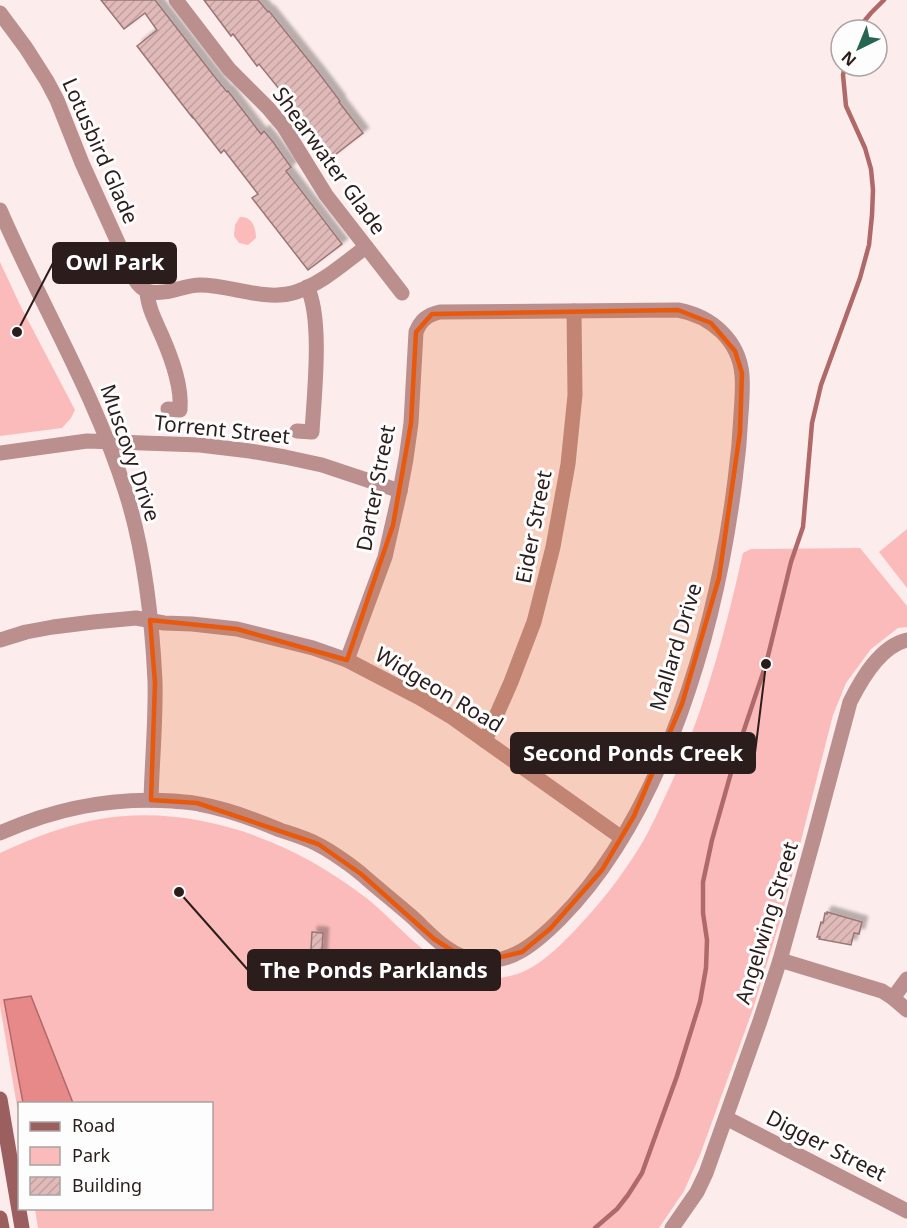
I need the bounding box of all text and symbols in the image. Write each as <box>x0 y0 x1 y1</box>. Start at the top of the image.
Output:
north arrow <box>829 18 889 78</box>
text: N <box>837 46 861 71</box>
street label: Lotusbird Glade <box>56 73 146 228</box>
street label: Shearwater Glade <box>267 81 393 240</box>
callout: Owl Park <box>53 243 176 283</box>
text: Owl Park <box>66 246 165 276</box>
street label: Muscovy Drive <box>94 380 167 525</box>
street label: Torrent Street <box>153 408 292 450</box>
street label: Darter Street <box>349 422 401 553</box>
street label: Eider Street <box>508 467 558 586</box>
street label: Mallard Drive <box>642 579 708 714</box>
street label: Widgeon Road <box>370 640 509 738</box>
callout: Second Ponds Creek <box>511 733 755 773</box>
text: Second Ponds Creek <box>523 737 743 767</box>
street label: Angelwing Street <box>728 838 804 1007</box>
callout: The Ponds Parklands <box>248 950 500 990</box>
text: The Ponds Parklands <box>260 954 488 984</box>
legend <box>18 1102 213 1210</box>
street label: Digger Street <box>762 1103 892 1188</box>
text: Road <box>72 1113 115 1137</box>
text: Park <box>72 1143 110 1167</box>
text: Building <box>72 1173 142 1197</box>

